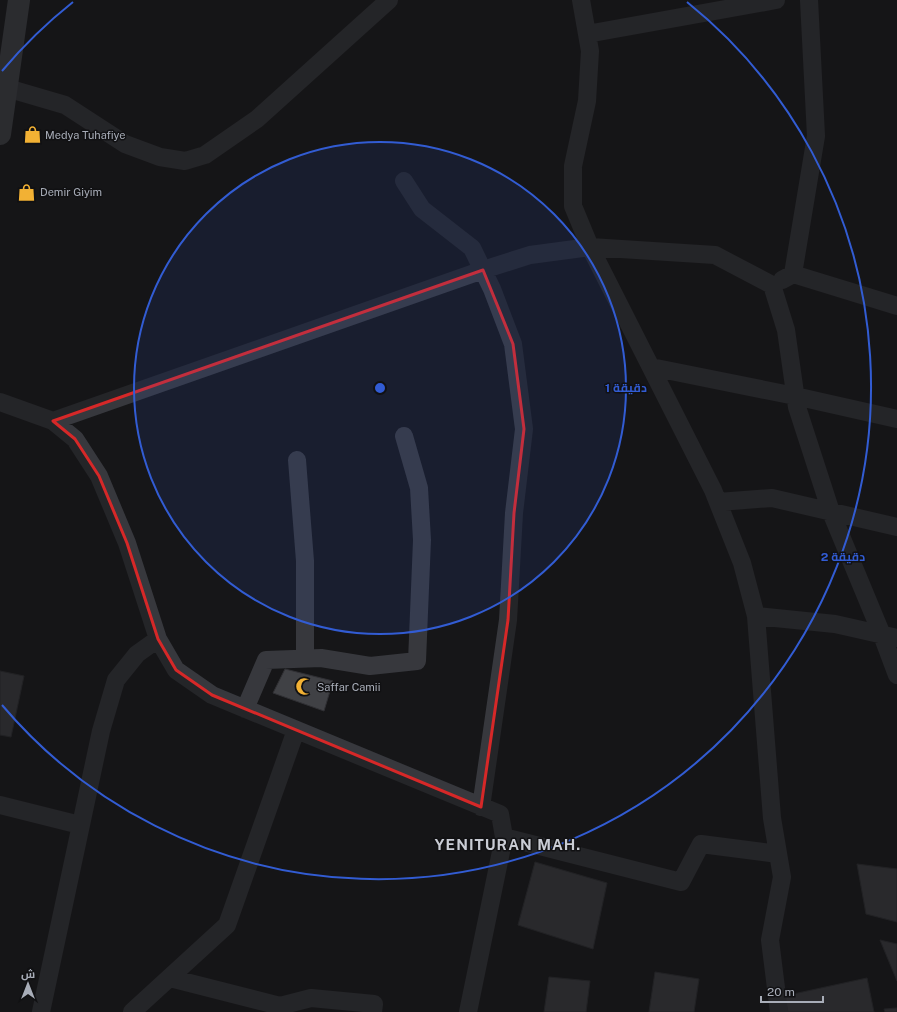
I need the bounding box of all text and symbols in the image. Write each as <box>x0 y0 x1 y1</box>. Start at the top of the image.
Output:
shop icon: Medya Tuhafiye <box>22 125 42 145</box>
place label: Medya Tuhafiye <box>45 129 126 141</box>
shop icon: Demir Giyim <box>17 182 37 202</box>
place label: Demir Giyim <box>40 186 102 198</box>
centre of rings <box>373 381 387 395</box>
text: 1 دقيقة <box>605 381 647 395</box>
text: 2 دقيقة <box>821 550 865 564</box>
mosque icon: Saffar Camii <box>294 677 314 697</box>
place label: Saffar Camii <box>317 681 380 693</box>
district label: YENITURAN MAH. <box>435 836 581 853</box>
north arrow <box>8 964 48 1004</box>
text: ش <box>21 968 35 981</box>
scale bar <box>761 978 823 1004</box>
text: 20 m <box>767 985 795 999</box>

